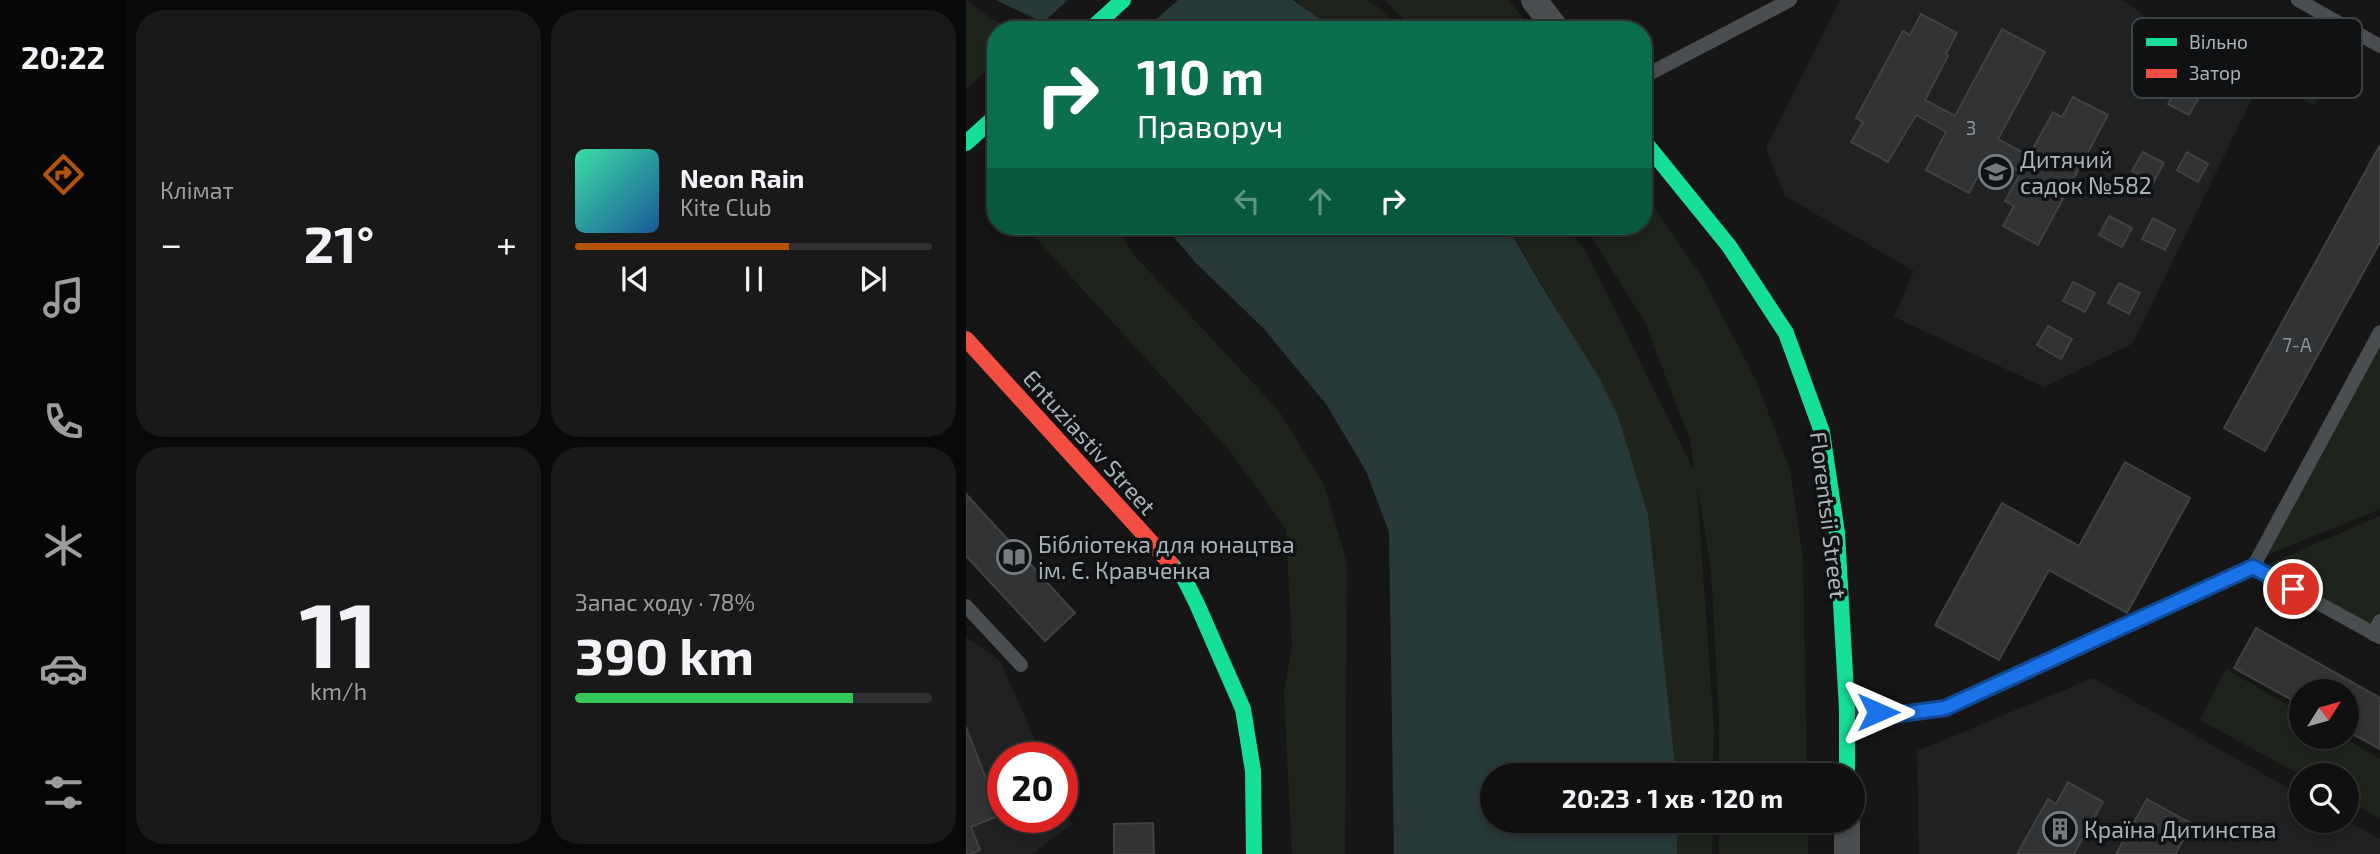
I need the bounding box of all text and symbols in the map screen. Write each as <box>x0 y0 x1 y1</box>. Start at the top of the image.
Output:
legend <box>2132 18 2362 98</box>
text: Вільно <box>2189 30 2248 53</box>
text: 20:22 <box>21 37 105 75</box>
text: 110 m <box>1137 46 1264 105</box>
icon: right <box>1022 49 1113 140</box>
text: Затор <box>2189 61 2241 84</box>
text: Праворуч <box>1137 106 1283 144</box>
house number: 3 <box>1966 116 1976 139</box>
place label: Дитячий садок №582 <box>2020 145 2152 199</box>
icon: directions <box>39 150 88 199</box>
school or university icon: Дитячий садок №582 <box>1977 153 2015 191</box>
text: Neon Rain <box>680 162 804 193</box>
text: Клімат <box>160 176 234 204</box>
icon: left <box>1228 182 1266 220</box>
icon: ahead <box>1301 182 1339 220</box>
icon: right <box>1374 182 1412 220</box>
text: Kite Club <box>680 193 772 221</box>
text: 21° <box>304 211 374 273</box>
text: − <box>160 220 182 266</box>
text: + <box>496 220 517 266</box>
icon: previous <box>616 260 654 298</box>
icon: pause <box>735 260 773 298</box>
icon: next <box>854 260 892 298</box>
icon: music <box>39 273 88 322</box>
house number: 7-А <box>2282 333 2312 356</box>
street label: Entuziastiv Street <box>1018 364 1162 520</box>
icon: phone <box>39 397 88 446</box>
street label: Florentsii Street <box>1805 430 1853 600</box>
icon: climate <box>39 521 88 570</box>
place label: Бібліотека для юнацтва ім. Є. Кравченка <box>1038 530 1295 584</box>
library icon: Бібліотека для юнацтва ім. Є. Кравченка <box>995 538 1033 576</box>
pin <box>2263 559 2323 619</box>
icon: arrive <box>2274 570 2312 608</box>
text: 11 <box>299 577 378 686</box>
text: Запас ходу · 78% <box>575 588 755 616</box>
text: 390 km <box>575 623 754 685</box>
icon: car <box>39 644 88 693</box>
position arrow <box>1841 675 1915 749</box>
text: km/h <box>310 677 367 705</box>
north arrow <box>2289 679 2359 749</box>
map controls <box>2289 679 2359 833</box>
speed limit sign: 20 <box>987 742 1078 833</box>
button: search <box>2289 763 2359 833</box>
icon: filters <box>39 768 88 817</box>
text: 20:23 · 1 хв · 120 m <box>1562 782 1783 813</box>
building icon: Країна Дитинства <box>2041 810 2079 848</box>
place label: Країна Дитинства <box>2084 815 2277 843</box>

